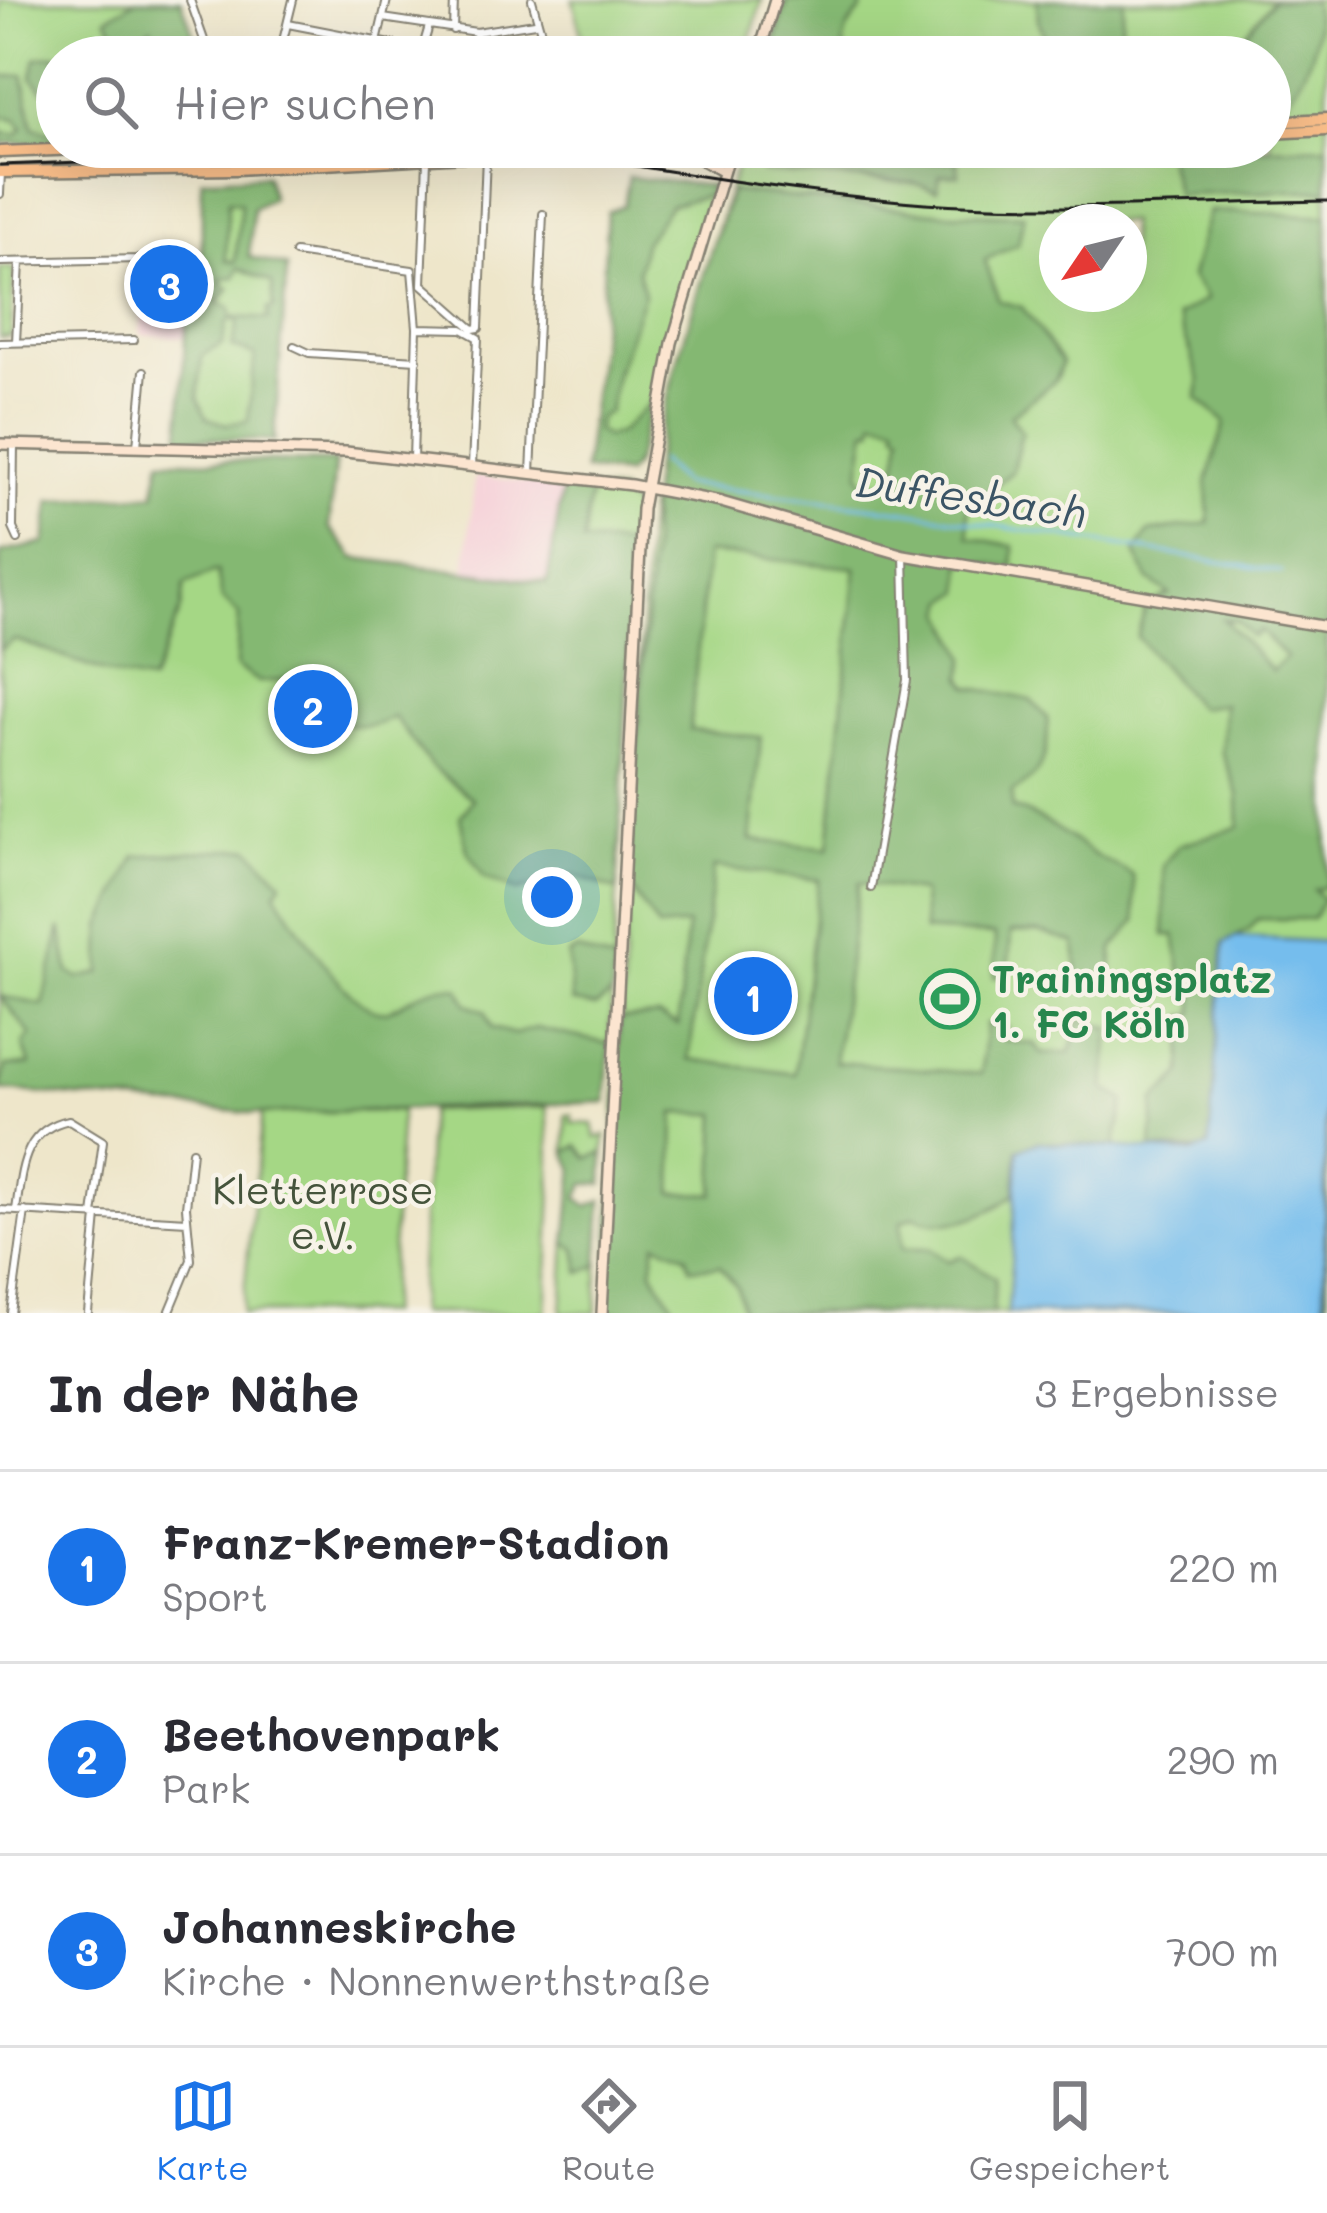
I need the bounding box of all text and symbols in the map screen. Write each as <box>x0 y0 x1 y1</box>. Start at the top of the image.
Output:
search box <box>36 36 1291 168</box>
icon: search <box>78 69 144 135</box>
text: Hier suchen <box>174 73 436 131</box>
north arrow <box>1039 204 1147 312</box>
pin: 3 <box>130 239 208 329</box>
water label: Duffesbach <box>852 453 1090 539</box>
pin: 2 <box>274 664 352 754</box>
your location <box>522 867 582 927</box>
pin: 1 <box>714 951 792 1041</box>
place label: Trainingsplatz 1. FC Köln <box>992 952 1272 1048</box>
sports icon: Trainingsplatz 1. FC Köln <box>919 968 981 1030</box>
park label: Kletterrose e.V. <box>212 1163 434 1259</box>
text: In der Nähe <box>48 1358 359 1425</box>
text: 3 Ergebnisse <box>1035 1366 1279 1417</box>
text: Franz-Kremer-Stadion <box>162 1512 670 1570</box>
text: 1 <box>78 1541 96 1592</box>
text: 220 m <box>1168 1541 1279 1592</box>
text: Sport <box>162 1570 268 1621</box>
text: Beethovenpark <box>162 1704 500 1762</box>
text: 2 <box>76 1733 98 1784</box>
text: 290 m <box>1167 1733 1279 1784</box>
text: Park <box>162 1762 250 1813</box>
text: Johanneskirche <box>162 1896 517 1954</box>
text: 3 <box>75 1925 99 1976</box>
text: 700 m <box>1166 1925 1279 1976</box>
text: Kirche · Nonnenwerthstraße <box>162 1954 711 2005</box>
tab: Karte <box>157 2073 249 2188</box>
tab: Route <box>562 2073 656 2188</box>
tab: Gespeichert <box>969 2073 1170 2188</box>

